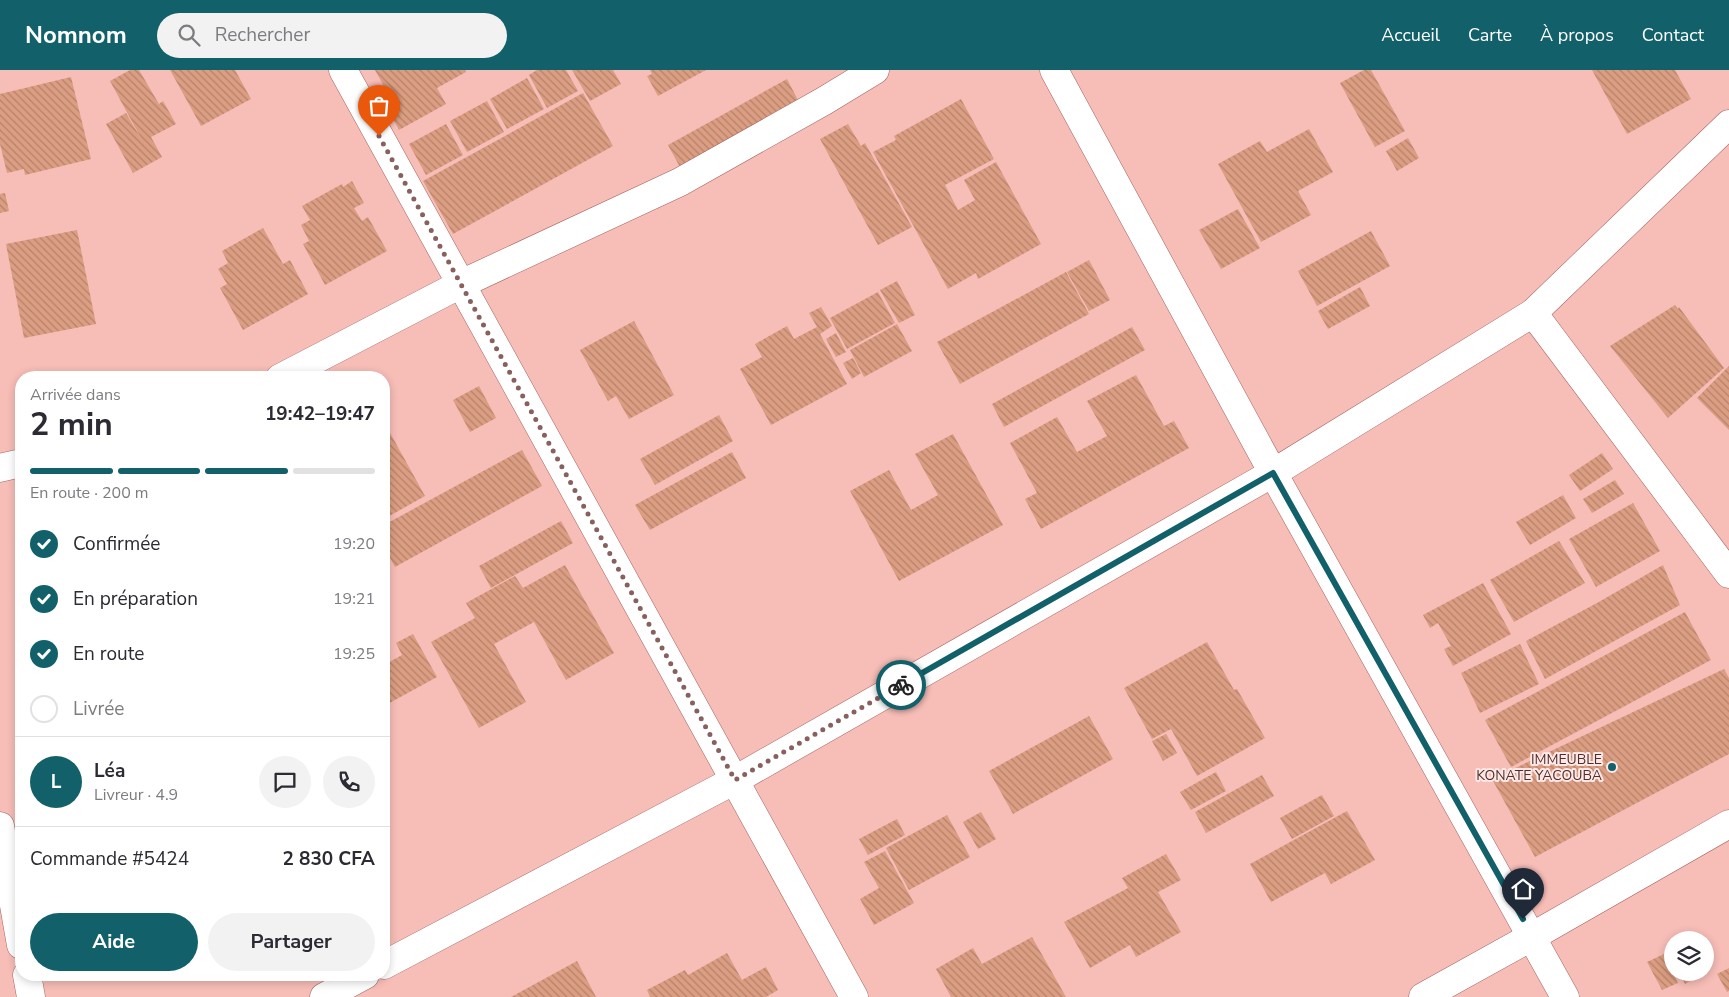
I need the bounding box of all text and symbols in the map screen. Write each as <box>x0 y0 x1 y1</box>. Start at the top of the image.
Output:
search box <box>157 13 507 58</box>
text: Nomnom <box>25 19 127 51</box>
icon: search <box>175 21 203 49</box>
text: Rechercher <box>215 22 310 48</box>
text: Accueil <box>1381 23 1440 47</box>
text: Carte <box>1468 23 1512 47</box>
text: À propos <box>1540 23 1614 47</box>
text: Contact <box>1642 23 1704 47</box>
pin <box>358 85 400 136</box>
icon: bag <box>365 92 393 120</box>
text: Arrivée dans <box>30 384 121 406</box>
text: 19:42–19:47 <box>265 401 375 427</box>
text: 2 min <box>30 403 113 446</box>
text: En route · 200 m <box>30 482 149 504</box>
icon: check <box>30 530 58 558</box>
text: Confirmée <box>73 531 160 557</box>
text: 19:20 <box>333 533 375 555</box>
icon: check <box>30 585 58 613</box>
text: En préparation <box>73 586 198 612</box>
text: 19:21 <box>333 588 375 610</box>
icon: check <box>30 640 58 668</box>
text: En route <box>73 641 144 667</box>
text: 19:25 <box>333 643 375 665</box>
courier <box>876 660 926 710</box>
icon: bike <box>887 671 915 699</box>
text: Livrée <box>73 696 124 722</box>
place label: IMMEUBLE KONATE YACOUBA <box>1476 750 1602 785</box>
button: chat <box>259 756 311 808</box>
button: phone <box>323 756 375 808</box>
text: Léa <box>94 758 125 784</box>
marker: IMMEUBLE KONATE YACOUBA <box>1606 761 1618 773</box>
text: L <box>51 769 61 795</box>
text: Livreur · 4.9 <box>94 784 178 806</box>
text: Commande #5424 <box>30 846 189 872</box>
text: 2 830 CFA <box>282 846 375 872</box>
pin <box>1502 868 1544 919</box>
icon: home <box>1509 875 1537 903</box>
button: Aide <box>30 913 198 971</box>
button: Partager <box>208 913 375 971</box>
map controls <box>1664 931 1714 981</box>
button: layers <box>1664 931 1714 981</box>

